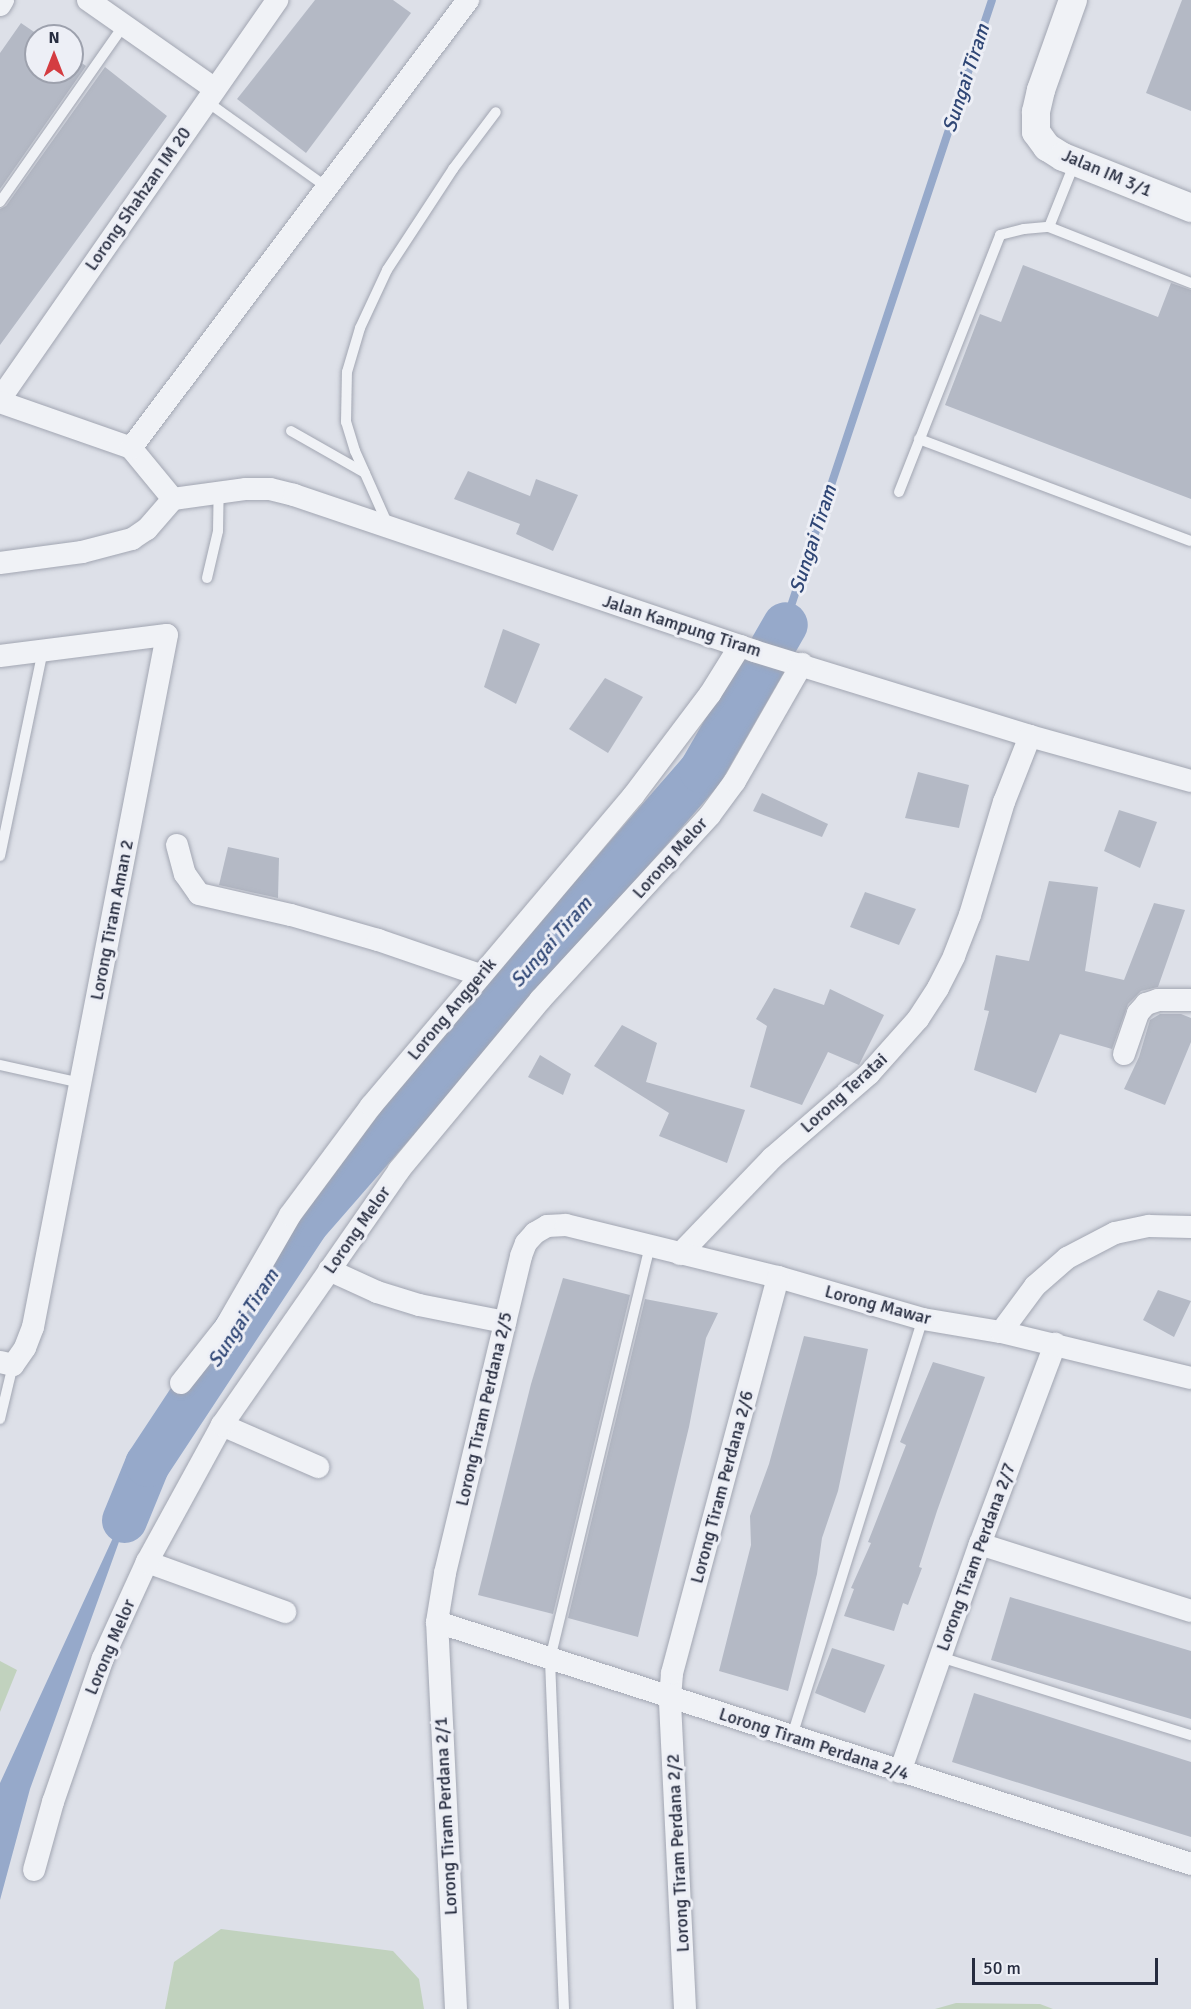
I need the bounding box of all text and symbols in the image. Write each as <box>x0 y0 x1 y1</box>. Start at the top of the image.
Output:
water label: Sungai Tiram <box>937 21 995 135</box>
north arrow <box>24 24 84 84</box>
text: N <box>48 28 60 48</box>
street label: Lorong Shahzan IM 20 <box>80 123 196 275</box>
street label: Jalan IM 3/1 <box>1059 144 1155 202</box>
water label: Sungai Tiram <box>784 482 842 596</box>
street label: Jalan Kampung Tiram <box>600 590 764 662</box>
street label: Lorong Melor <box>628 813 712 903</box>
street label: Lorong Tiram Aman 2 <box>86 838 138 1002</box>
water label: Sungai Tiram <box>505 892 597 992</box>
street label: Lorong Anggerik <box>403 953 501 1065</box>
street label: Lorong Teratai <box>796 1048 892 1138</box>
street label: Lorong Melor <box>319 1182 395 1278</box>
water label: Sungai Tiram <box>202 1264 284 1372</box>
street label: Lorong Mawar <box>822 1280 934 1330</box>
street label: Lorong Tiram Perdana 2/5 <box>451 1310 517 1508</box>
street label: Lorong Tiram Perdana 2/6 <box>686 1388 758 1586</box>
street label: Lorong Tiram Perdana 2/7 <box>932 1460 1020 1654</box>
street label: Lorong Melor <box>80 1596 140 1698</box>
street label: Lorong Tiram Perdana 2/4 <box>716 1703 912 1785</box>
street label: Lorong Tiram Perdana 2/1 <box>430 1716 462 1916</box>
street label: Lorong Tiram Perdana 2/2 <box>662 1753 694 1953</box>
scale bar <box>975 1946 1161 1984</box>
text: 50 m <box>983 1957 1021 1979</box>

